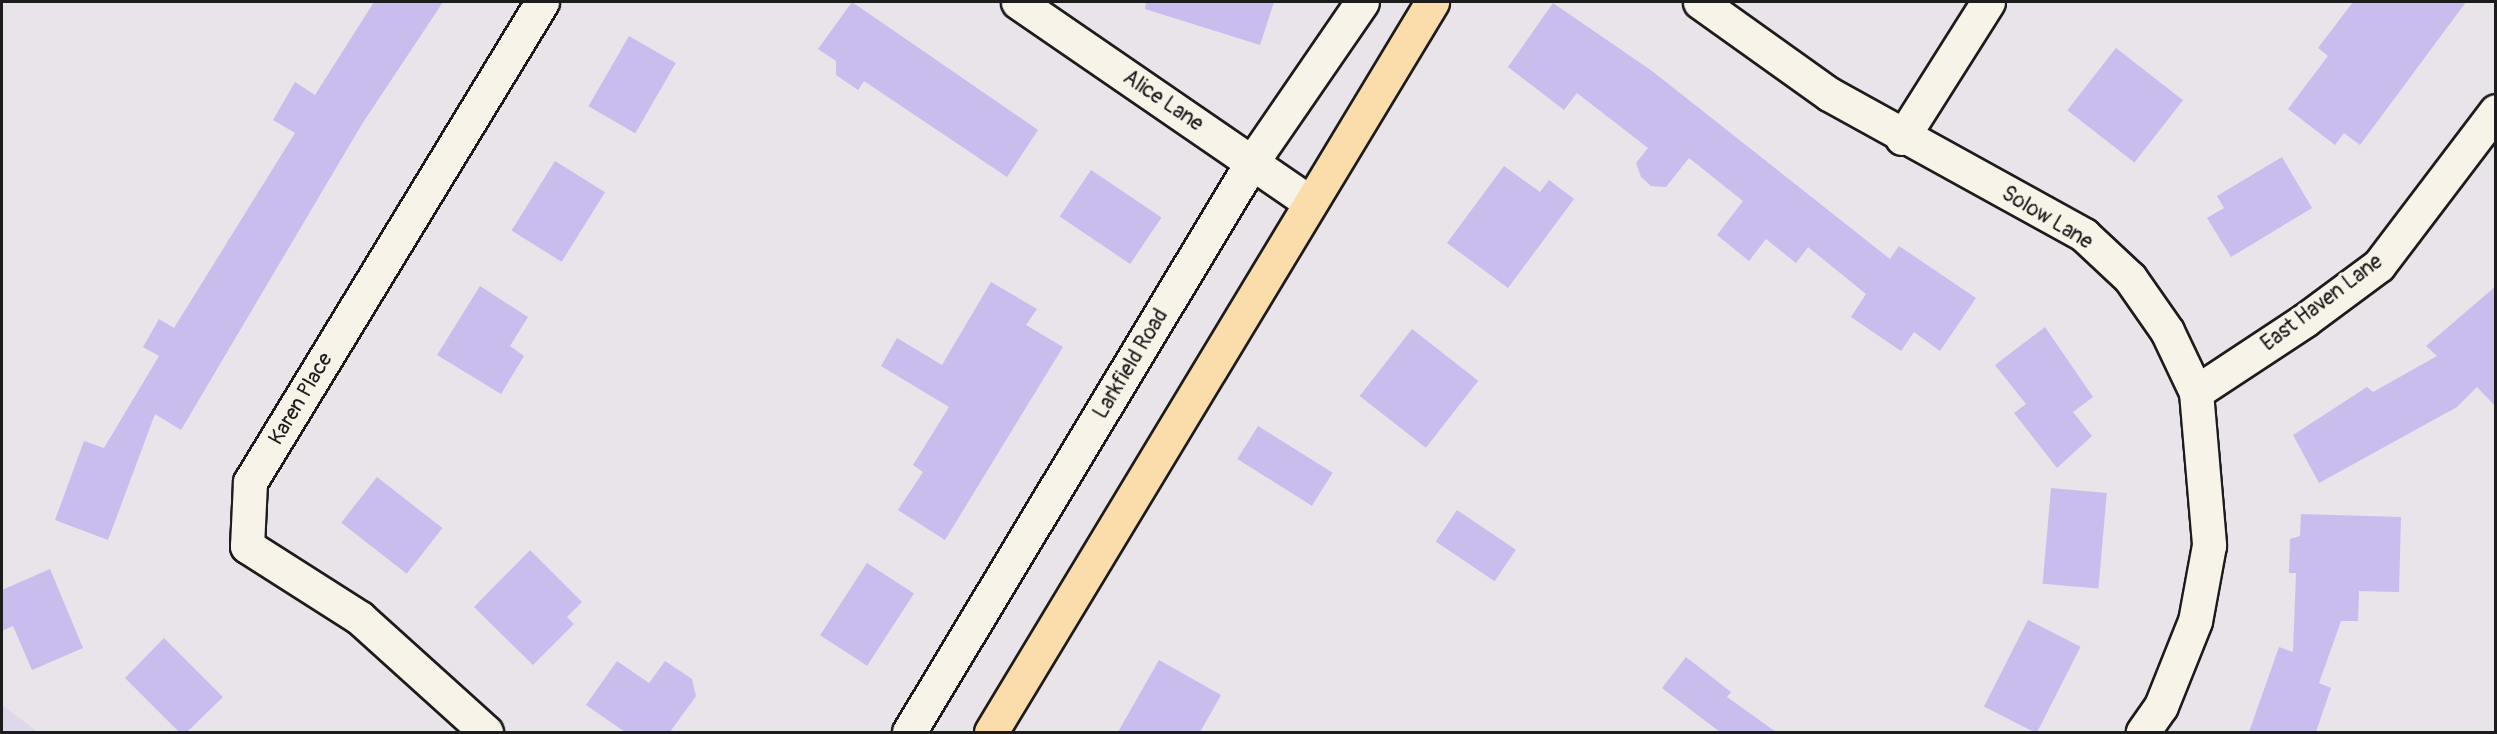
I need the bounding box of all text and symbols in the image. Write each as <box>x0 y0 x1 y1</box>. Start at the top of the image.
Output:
street label: Alice Lane <box>1118 65 1208 137</box>
street label: Solow Lane <box>1997 181 2097 255</box>
street label: East Haven Lane <box>2256 249 2388 357</box>
street label: Larkfield Road <box>1088 304 1174 424</box>
street label: Karen Place <box>264 348 338 450</box>

